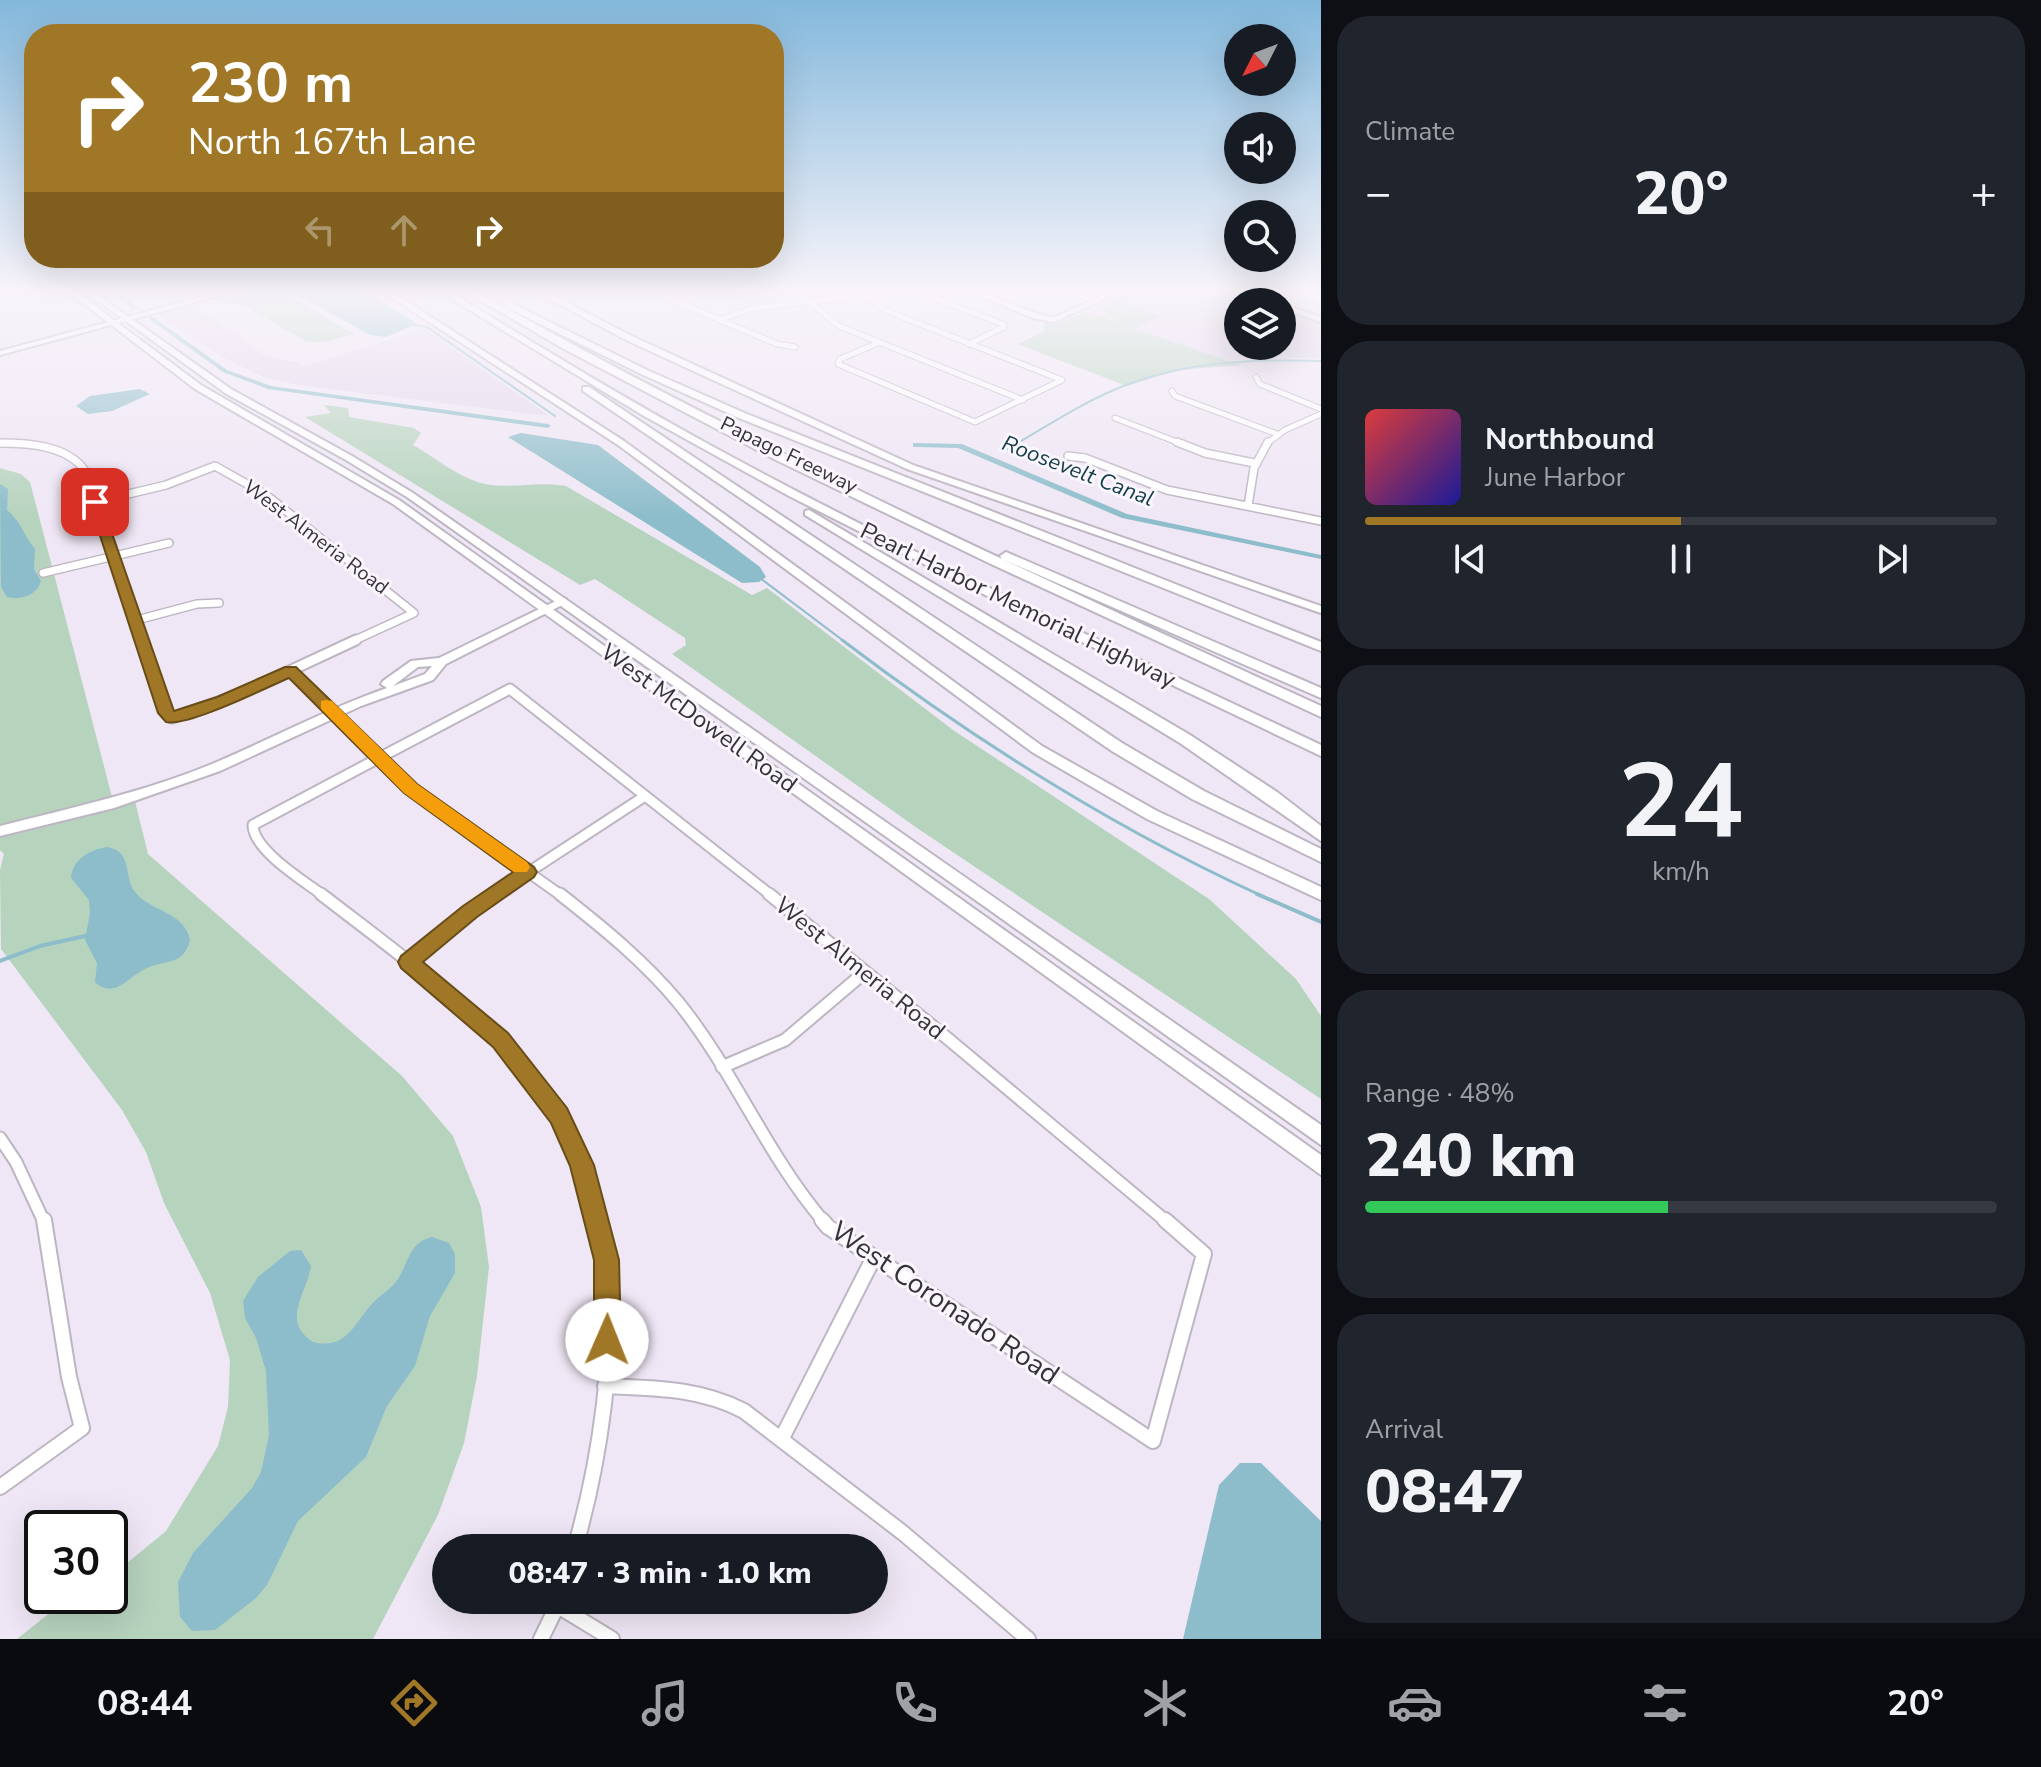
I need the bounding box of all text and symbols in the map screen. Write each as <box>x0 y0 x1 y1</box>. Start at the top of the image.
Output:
north arrow <box>1224 24 1296 96</box>
map controls <box>1224 24 1296 360</box>
text: 230 m <box>188 45 353 122</box>
icon: right <box>56 56 160 160</box>
button: sound <box>1224 112 1296 184</box>
text: Climate <box>1365 114 1455 149</box>
text: North 167th Lane <box>188 118 476 167</box>
text: 20° <box>1633 153 1729 235</box>
text: − <box>1365 164 1391 224</box>
text: + <box>1971 164 1997 224</box>
button: search <box>1224 200 1296 272</box>
icon: left <box>298 208 342 252</box>
icon: ahead <box>382 208 426 252</box>
icon: right <box>466 208 510 252</box>
button: layers <box>1224 288 1296 360</box>
street label: Papago Freeway <box>716 410 863 500</box>
text: Northbound <box>1485 419 1655 460</box>
water label: Roosevelt Canal <box>998 428 1158 514</box>
text: June Harbor <box>1485 460 1625 495</box>
pin <box>61 468 129 536</box>
street label: West Almeria Road <box>238 473 394 601</box>
icon: arrive <box>73 480 117 524</box>
street label: Pearl Harbor Memorial Highway <box>855 514 1182 696</box>
icon: previous <box>1448 537 1492 581</box>
icon: pause <box>1659 537 1703 581</box>
icon: next <box>1870 537 1914 581</box>
street label: West McDowell Road <box>594 636 804 800</box>
text: 24 <box>1619 731 1743 873</box>
text: km/h <box>1652 854 1710 889</box>
street label: West Almeria Road <box>768 889 952 1047</box>
text: Range · 48% <box>1365 1076 1515 1111</box>
text: 240 km <box>1365 1115 1577 1197</box>
street label: West Coronado Road <box>823 1212 1067 1394</box>
position arrow <box>565 1298 649 1382</box>
text: Arrival <box>1365 1412 1443 1447</box>
text: 08:47 <box>1365 1451 1525 1533</box>
speed limit sign: 30 <box>24 1510 128 1614</box>
text: 08:47 · 3 min · 1.0 km <box>508 1553 812 1594</box>
icon: directions <box>386 1675 442 1731</box>
icon: music <box>637 1675 693 1731</box>
icon: phone <box>887 1675 943 1731</box>
icon: climate <box>1137 1675 1193 1731</box>
icon: car <box>1387 1675 1443 1731</box>
icon: filters <box>1637 1675 1693 1731</box>
text: 08:44 <box>97 1679 192 1728</box>
text: 20° <box>1887 1679 1944 1728</box>

